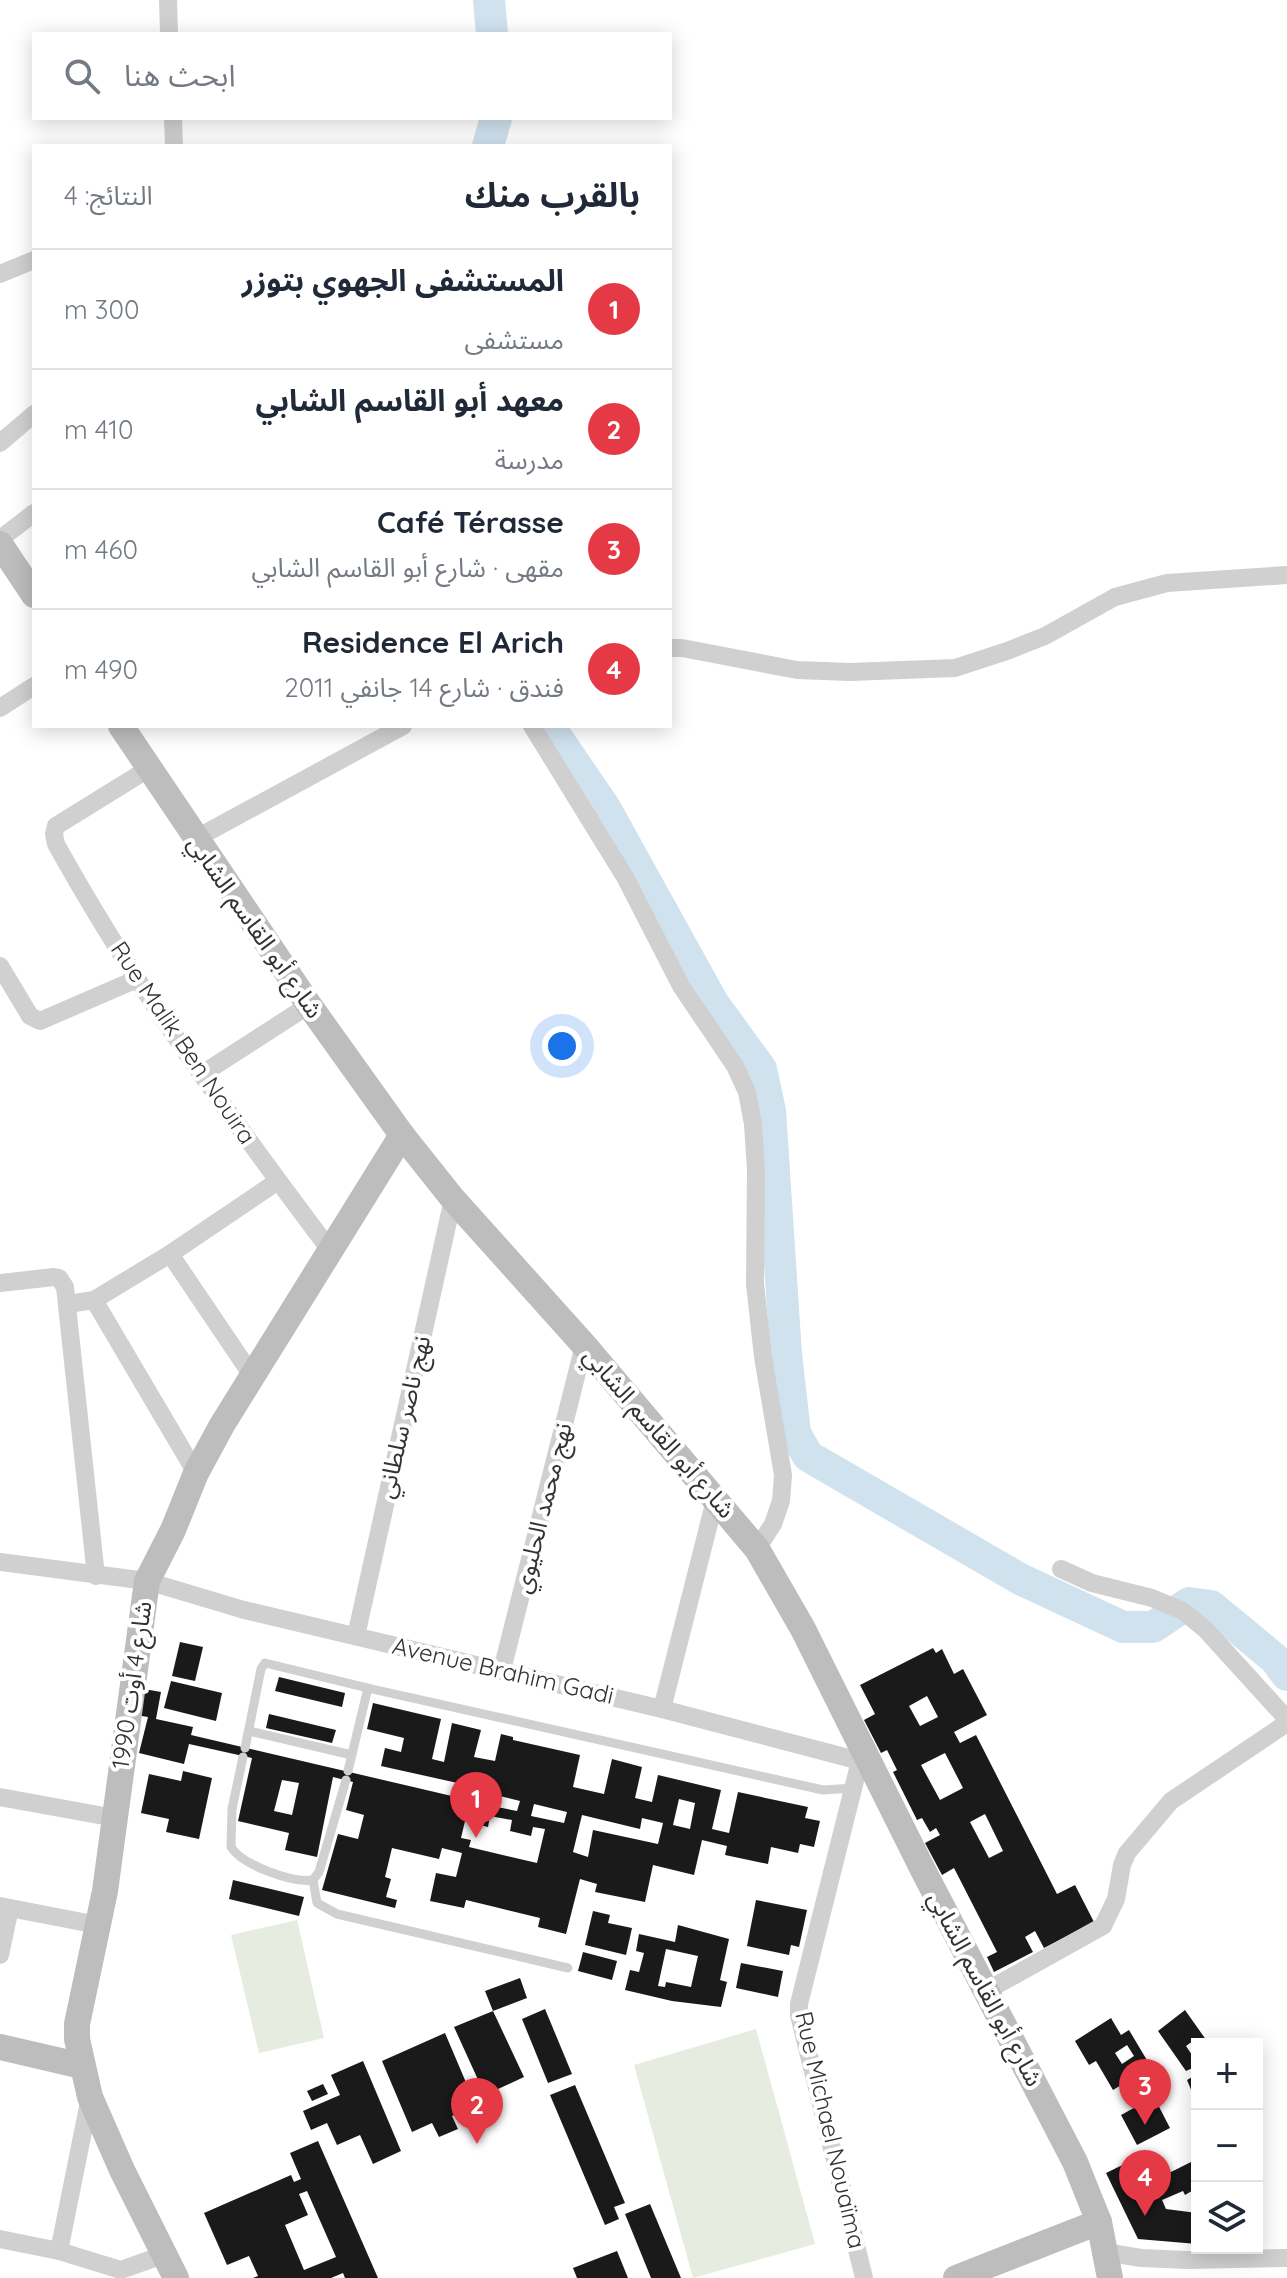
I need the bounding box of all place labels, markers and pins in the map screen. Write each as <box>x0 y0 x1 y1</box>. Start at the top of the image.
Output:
pin: 1 <box>450 1772 502 1838</box>
pin: 3 <box>1119 2059 1171 2125</box>
pin: 2 <box>451 2078 503 2144</box>
pin: 4 <box>1119 2150 1171 2216</box>

